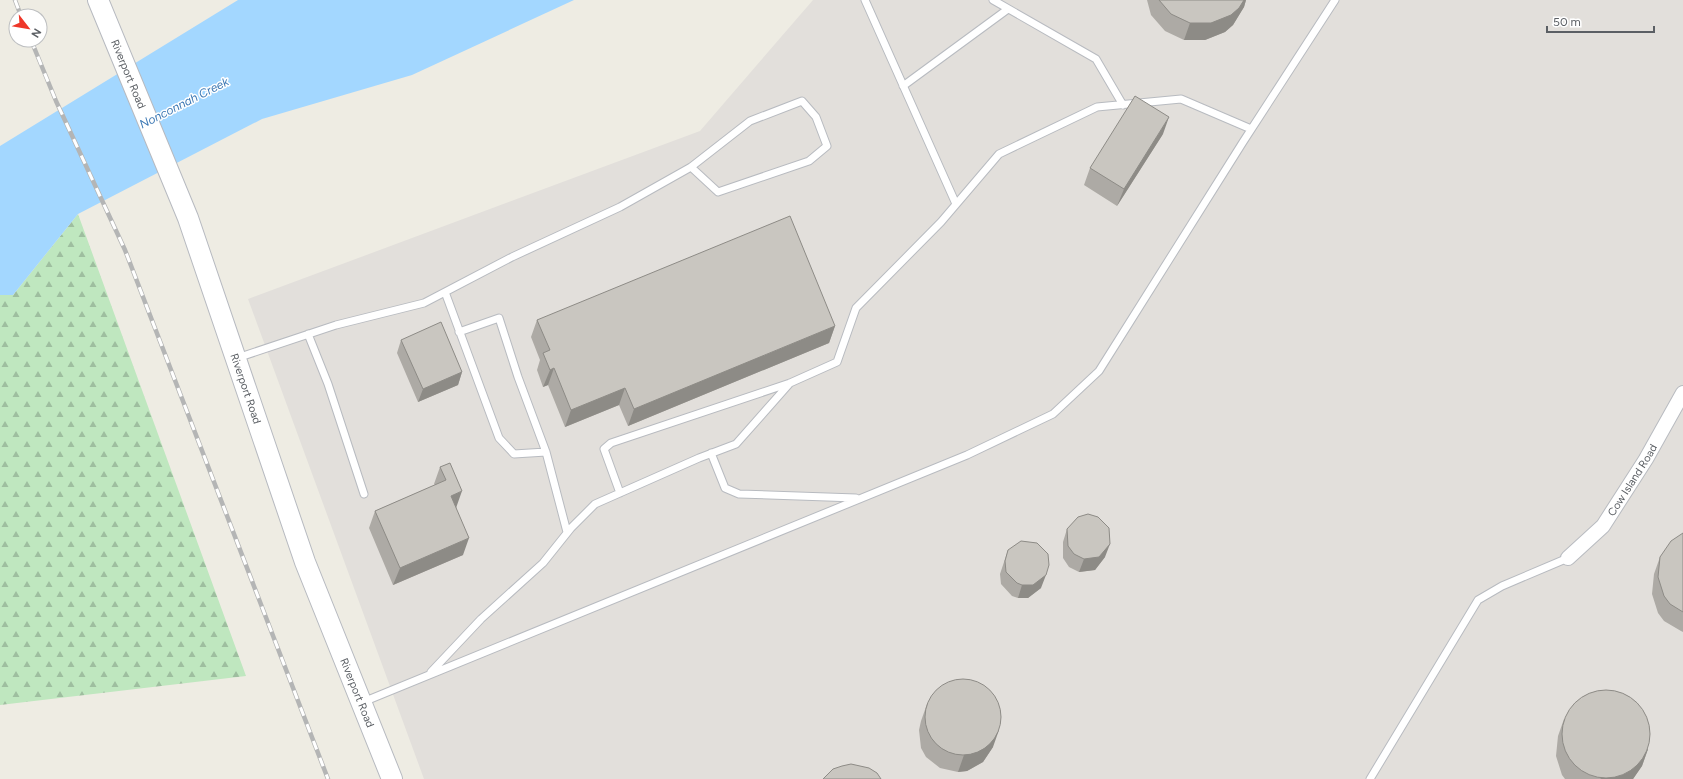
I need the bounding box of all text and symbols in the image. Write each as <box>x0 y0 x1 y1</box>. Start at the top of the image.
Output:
north arrow <box>8 8 48 48</box>
scale bar <box>1547 8 1654 34</box>
text: 50 m <box>1553 15 1581 29</box>
text: N <box>28 26 44 40</box>
street label: Riverport Road <box>108 38 148 111</box>
water label: Nonconnah Creek <box>137 74 232 132</box>
street label: Riverport Road <box>228 352 264 426</box>
street label: Cow Island Road <box>1605 442 1660 519</box>
street label: Riverport Road <box>337 656 377 729</box>

